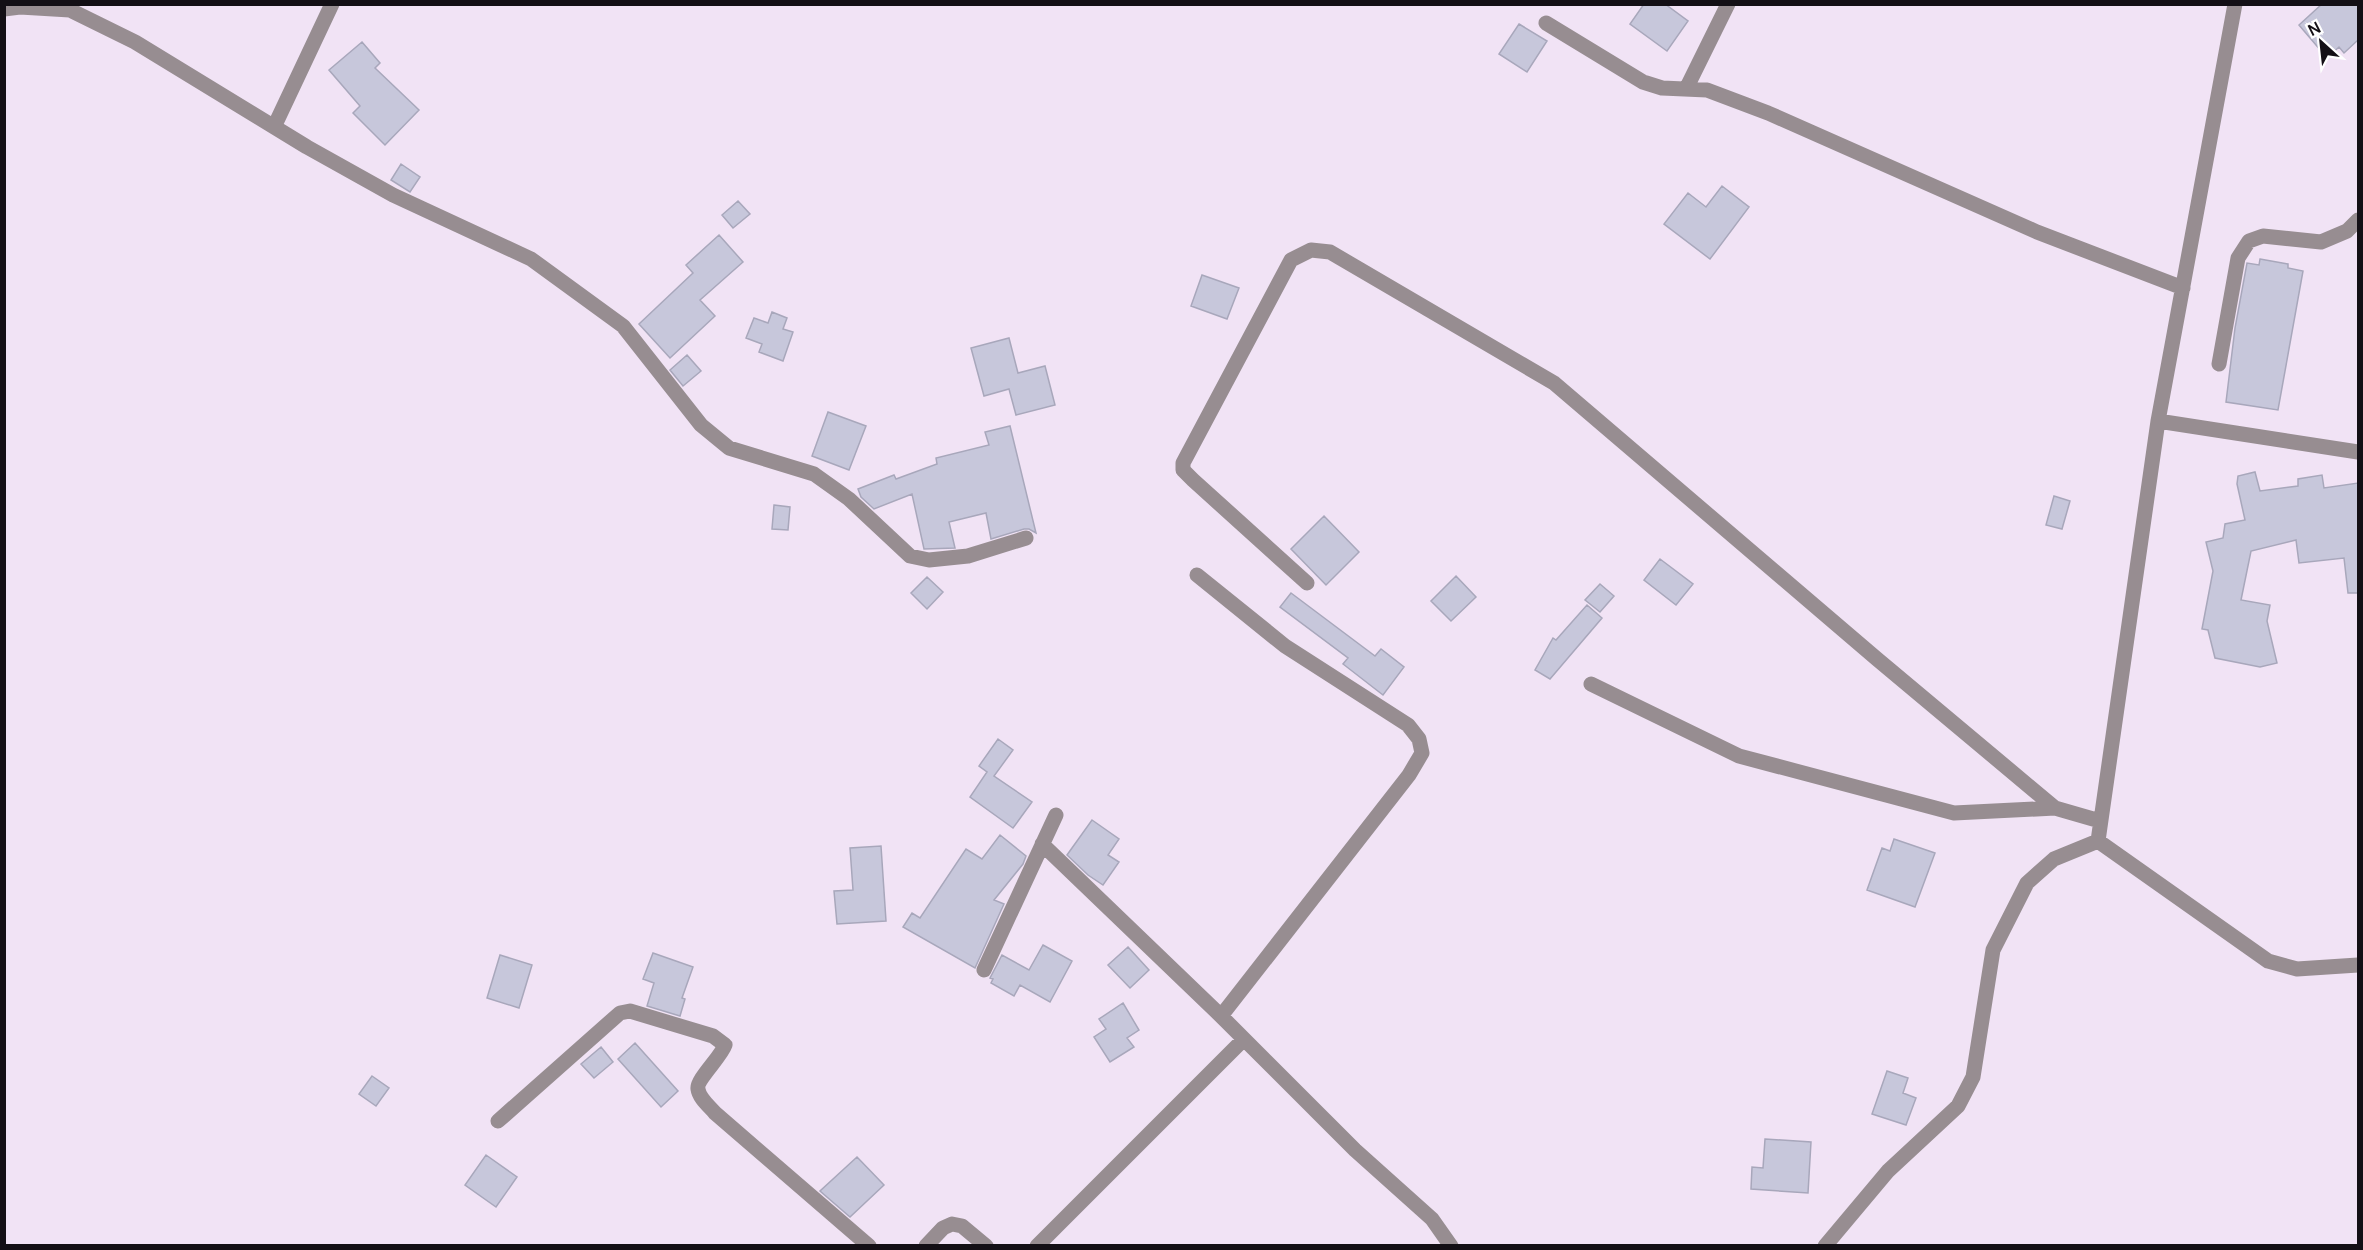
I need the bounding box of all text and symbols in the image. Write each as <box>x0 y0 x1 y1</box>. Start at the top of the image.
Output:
north arrow <box>2291 12 2351 72</box>
text: N <box>2304 16 2324 41</box>

